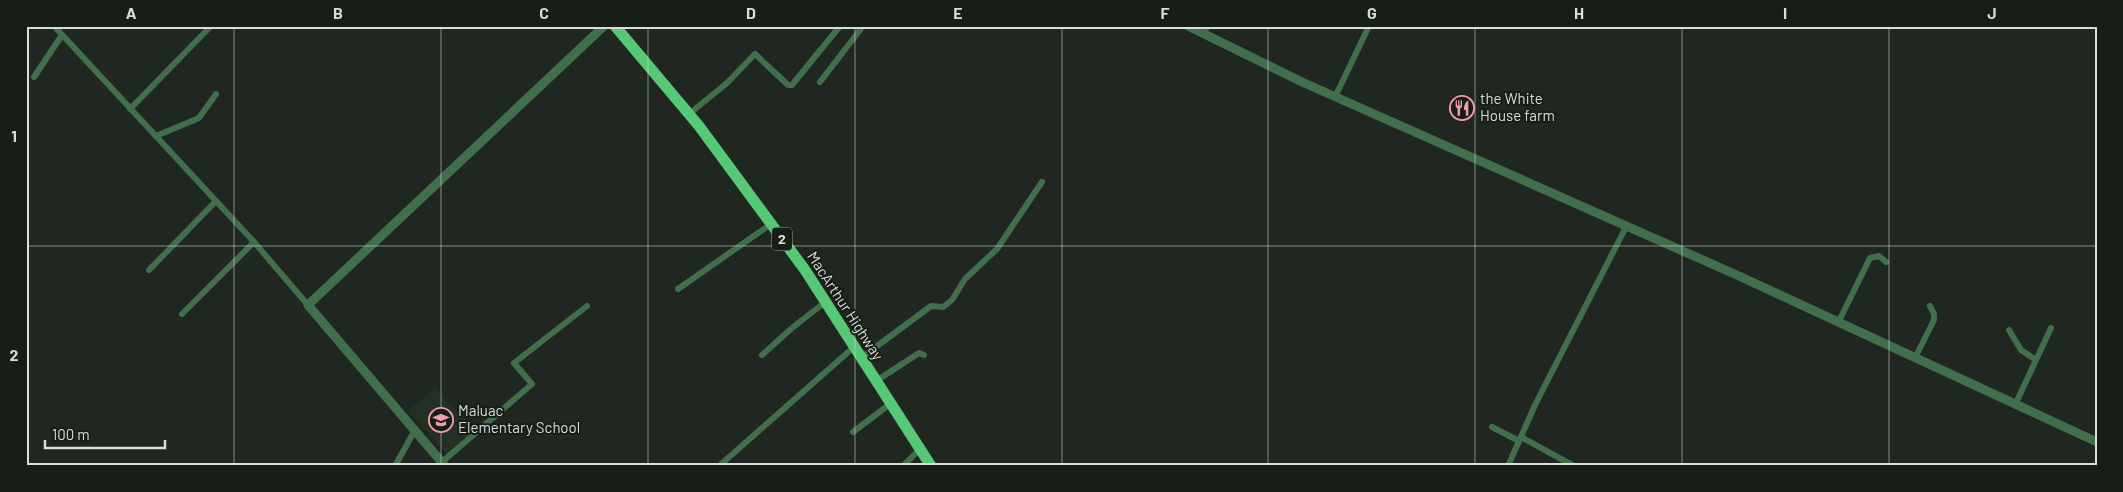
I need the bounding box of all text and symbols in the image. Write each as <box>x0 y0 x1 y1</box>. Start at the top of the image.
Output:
text: A <box>126 3 137 22</box>
text: B <box>333 3 343 22</box>
text: C <box>539 3 549 22</box>
text: D <box>746 3 756 22</box>
text: E <box>953 3 963 22</box>
text: F <box>1161 3 1170 22</box>
text: G <box>1367 3 1377 22</box>
text: H <box>1574 3 1584 22</box>
text: I <box>1783 3 1787 22</box>
text: J <box>1987 3 1997 22</box>
place label: the White House farm <box>1480 89 1555 124</box>
restaurant icon: the White House farm <box>1449 95 1475 121</box>
text: 1 <box>11 126 17 145</box>
road number: 2 <box>772 228 792 250</box>
street label: MacArthur Highway <box>804 248 888 363</box>
text: 2 <box>10 345 19 364</box>
place label: Maluac Elementary School <box>458 401 580 436</box>
school or university icon: Maluac Elementary School <box>428 407 454 433</box>
scale bar <box>45 417 165 449</box>
text: 100 m <box>52 425 90 443</box>

